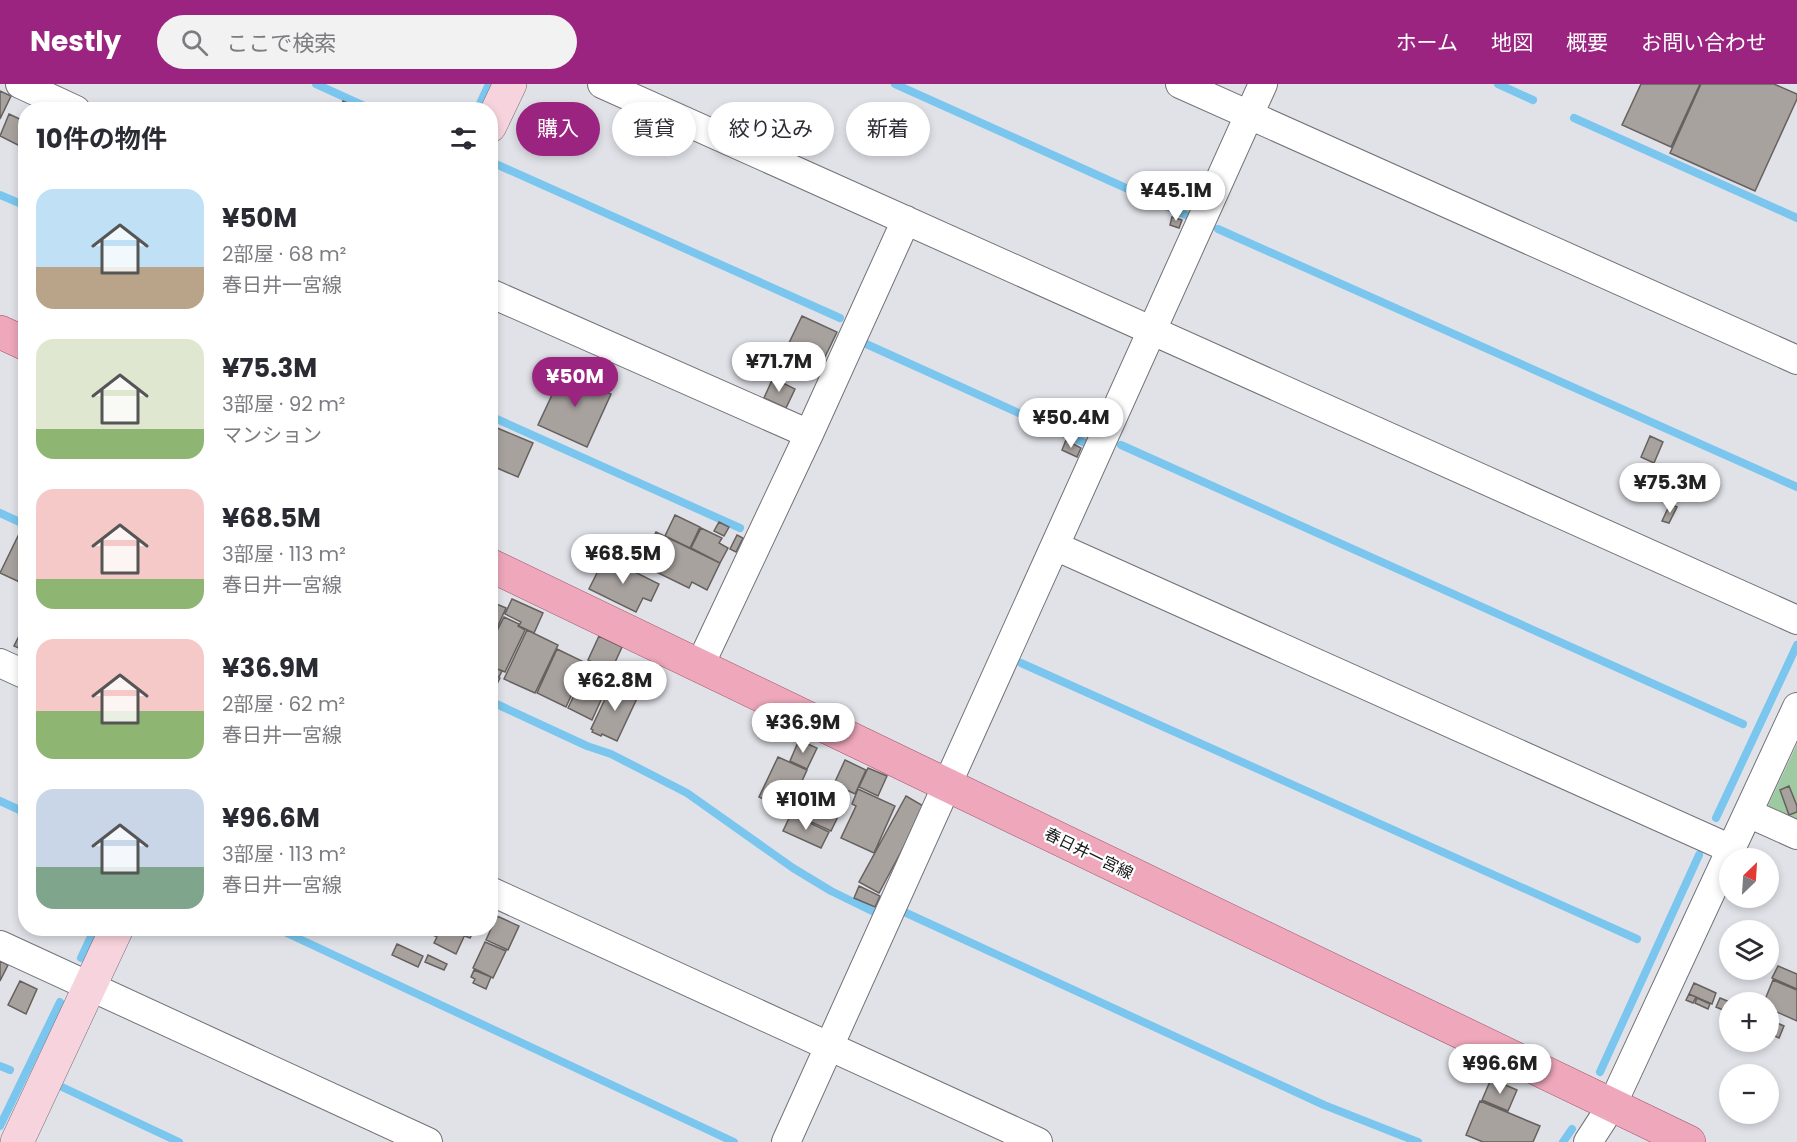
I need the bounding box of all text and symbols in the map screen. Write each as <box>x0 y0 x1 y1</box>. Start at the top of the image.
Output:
search box <box>157 15 577 69</box>
text: Nestly <box>30 22 121 61</box>
icon: search <box>178 26 211 59</box>
text: ここで検索 <box>226 28 336 59</box>
text: ホーム <box>1396 28 1458 57</box>
text: 地図 <box>1491 28 1533 57</box>
text: 概要 <box>1566 28 1608 57</box>
text: お問い合わせ <box>1641 28 1767 57</box>
chip: 購入 <box>516 102 600 156</box>
chip: 賃貸 <box>612 102 696 156</box>
chip: 絞り込み <box>708 102 834 156</box>
chip: 新着 <box>846 102 930 156</box>
text: 10件の物件 <box>36 121 167 157</box>
icon: filters <box>447 122 480 155</box>
pin: ¥45.1M <box>1127 171 1225 222</box>
text: ¥45.1M <box>1140 176 1212 204</box>
text: ¥50M <box>222 200 297 236</box>
icon: home <box>84 213 156 285</box>
text: 2部屋 · 68 m² <box>222 240 346 268</box>
text: 春日井一宮線 <box>222 271 342 299</box>
pin: ¥71.7M <box>730 342 828 393</box>
text: ¥71.7M <box>746 347 812 375</box>
text: ¥75.3M <box>222 350 317 386</box>
pin: ¥50M <box>539 357 611 408</box>
text: ¥50M <box>546 362 604 390</box>
icon: home <box>84 363 156 435</box>
text: 3部屋 · 92 m² <box>222 390 345 418</box>
pin: ¥50.4M <box>1022 398 1120 449</box>
text: ¥50.4M <box>1033 403 1110 431</box>
text: マンション <box>222 421 322 449</box>
pin: ¥75.3M <box>1621 463 1719 514</box>
text: ¥75.3M <box>1633 468 1707 496</box>
text: ¥68.5M <box>222 500 321 536</box>
icon: home <box>84 513 156 585</box>
pin: ¥68.5M <box>574 534 672 585</box>
text: ¥68.5M <box>585 539 661 567</box>
text: 3部屋 · 113 m² <box>222 540 346 568</box>
text: 春日井一宮線 <box>222 571 342 599</box>
text: ¥36.9M <box>222 650 319 686</box>
pin: ¥62.8M <box>566 661 664 712</box>
icon: home <box>84 663 156 735</box>
text: ¥62.8M <box>578 666 652 694</box>
text: 2部屋 · 62 m² <box>222 690 345 718</box>
pin: ¥36.9M <box>754 703 852 754</box>
text: ¥36.9M <box>766 708 840 736</box>
text: 春日井一宮線 <box>222 721 342 749</box>
pin: ¥101M <box>764 780 848 831</box>
text: ¥101M <box>776 785 836 813</box>
text: ¥96.6M <box>222 800 320 836</box>
icon: home <box>84 813 156 885</box>
street label: 春日井一宮線 <box>1041 822 1137 885</box>
text: 3部屋 · 113 m² <box>222 840 346 868</box>
north arrow <box>1719 848 1779 908</box>
map controls <box>1719 848 1779 1124</box>
text: 春日井一宮線 <box>222 871 342 899</box>
button: layers <box>1719 920 1779 980</box>
button: + <box>1719 992 1779 1052</box>
pin: ¥96.6M <box>1451 1044 1549 1095</box>
text: ¥96.6M <box>1462 1049 1538 1077</box>
button: − <box>1719 1064 1779 1124</box>

